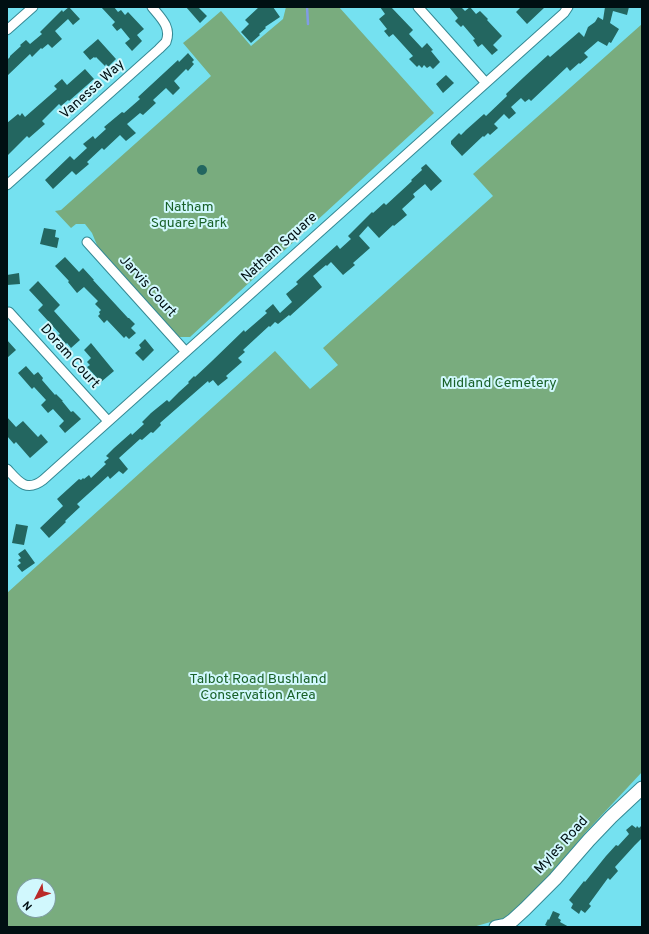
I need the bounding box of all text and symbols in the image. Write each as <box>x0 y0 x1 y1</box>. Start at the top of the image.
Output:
street label: Vanessa Way <box>57 57 129 123</box>
park label: Natham Square Park <box>151 200 227 232</box>
street label: Natham Square <box>239 209 321 287</box>
street label: Jarvis Court <box>115 253 179 321</box>
street label: Doram Court <box>36 321 102 393</box>
park label: Midland Cemetery <box>441 376 557 392</box>
park label: Talbot Road Bushland Conservation Area <box>189 672 327 704</box>
street label: Myles Road <box>532 814 592 878</box>
north arrow <box>16 878 56 918</box>
text: N <box>20 898 36 913</box>

